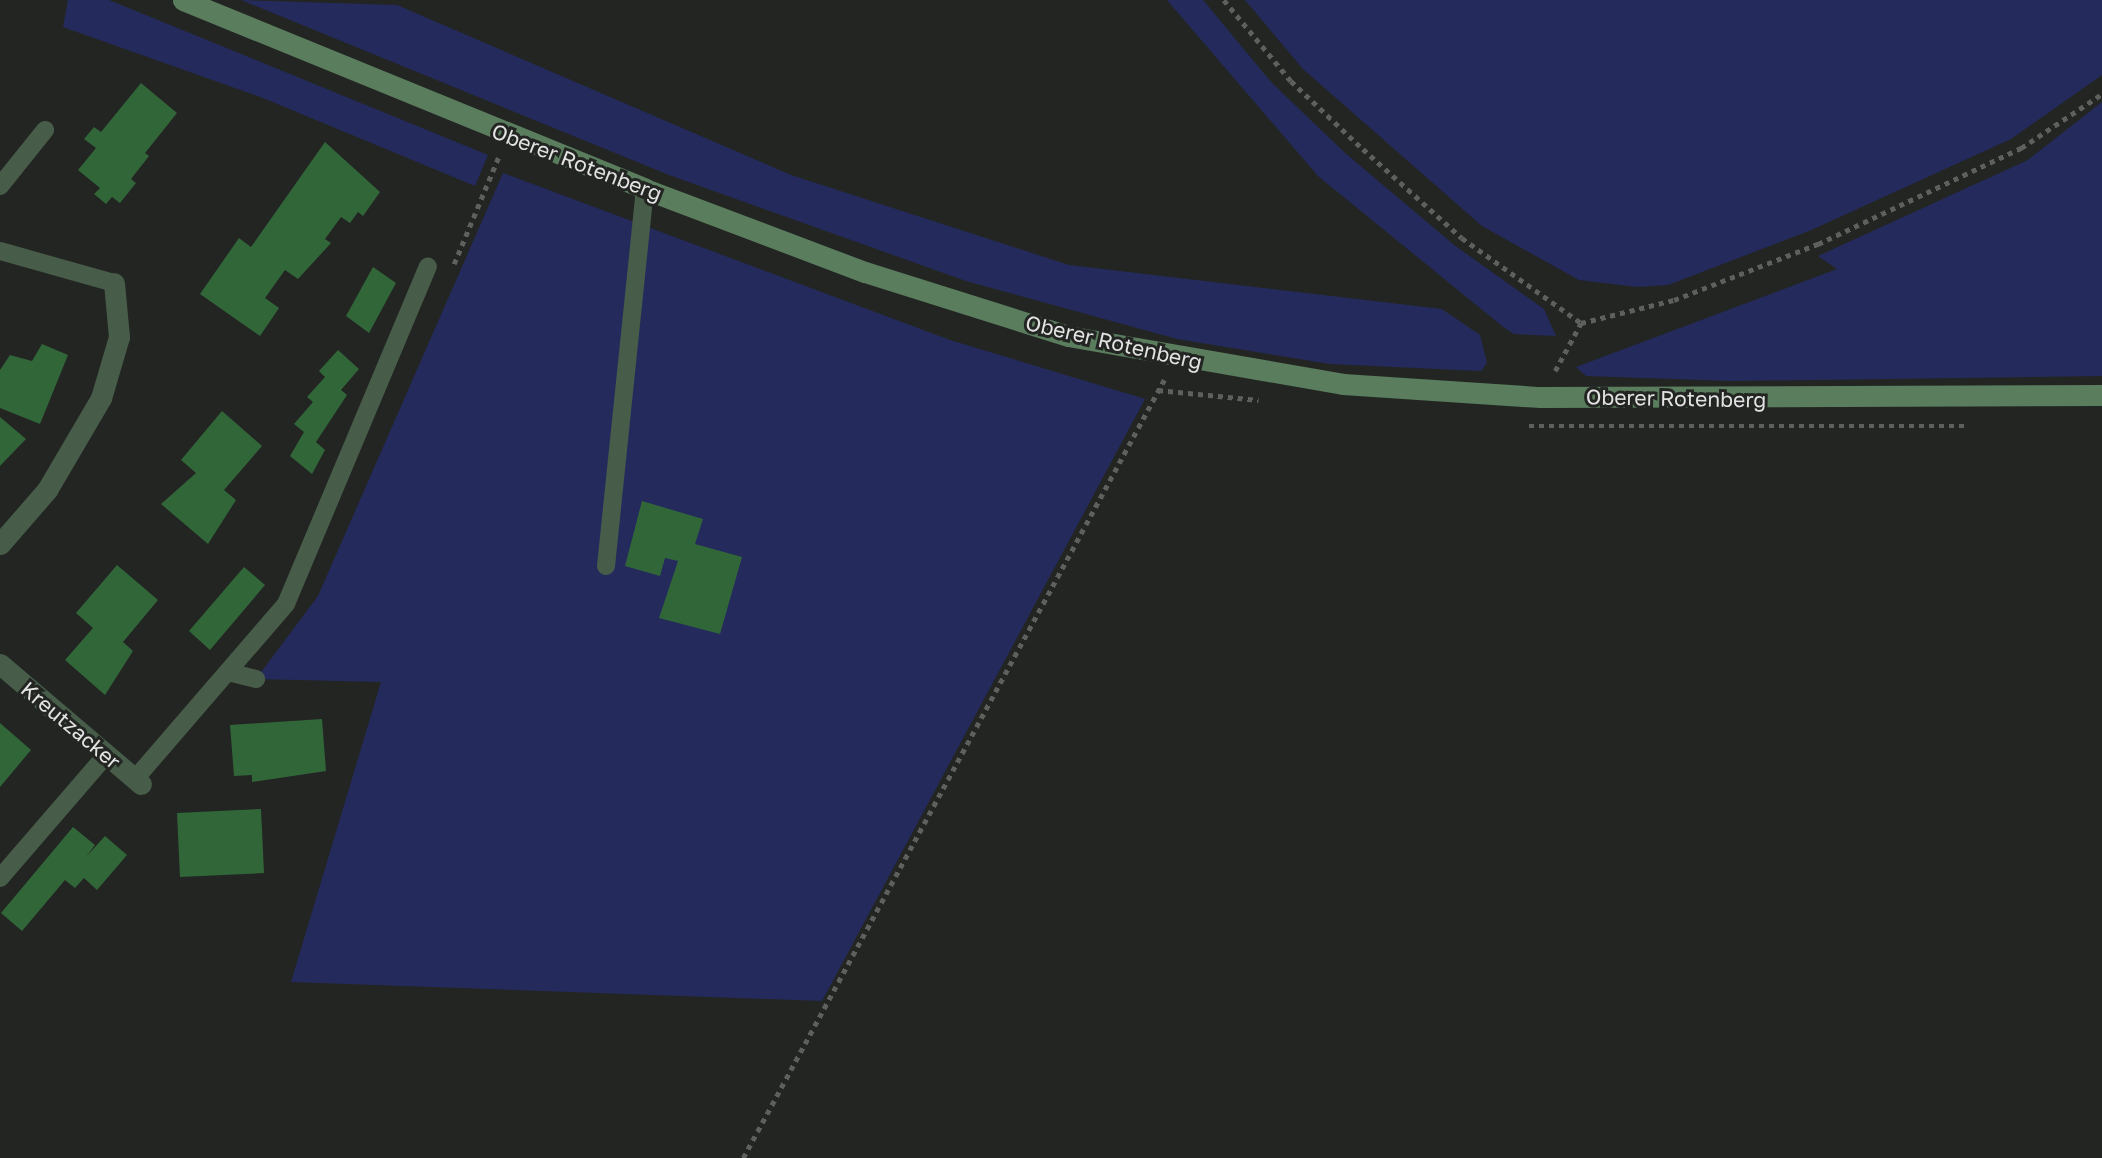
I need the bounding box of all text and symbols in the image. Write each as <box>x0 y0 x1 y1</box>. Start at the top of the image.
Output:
street label: Oberer Rotenberg <box>488 118 666 206</box>
street label: Oberer Rotenberg <box>1023 309 1205 375</box>
street label: Oberer Rotenberg <box>1586 384 1766 412</box>
street label: Kreutzacker <box>16 676 126 774</box>

